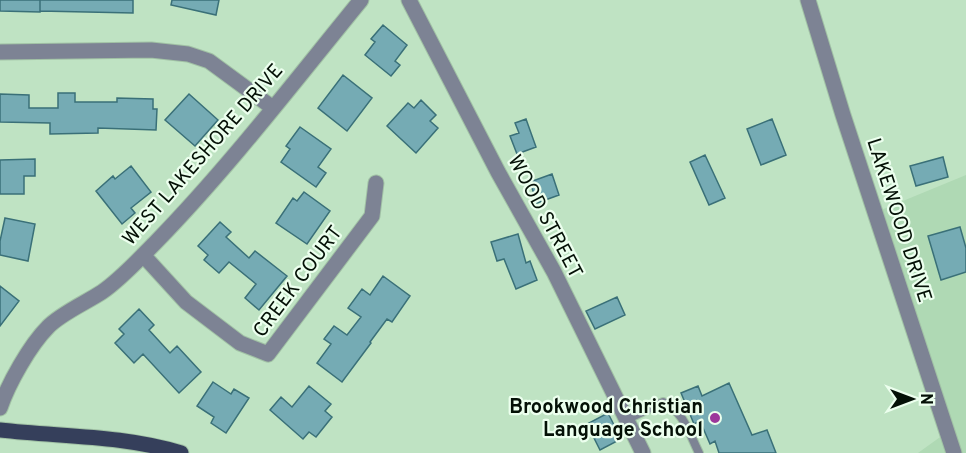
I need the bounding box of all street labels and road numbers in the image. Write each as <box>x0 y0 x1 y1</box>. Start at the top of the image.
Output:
street label: WEST LAKESHORE DRIVE <box>117 59 290 252</box>
street label: LAKEWOOD DRIVE <box>859 135 937 306</box>
street label: WOOD STREET <box>501 151 588 283</box>
street label: CREEK COURT <box>248 221 349 343</box>

